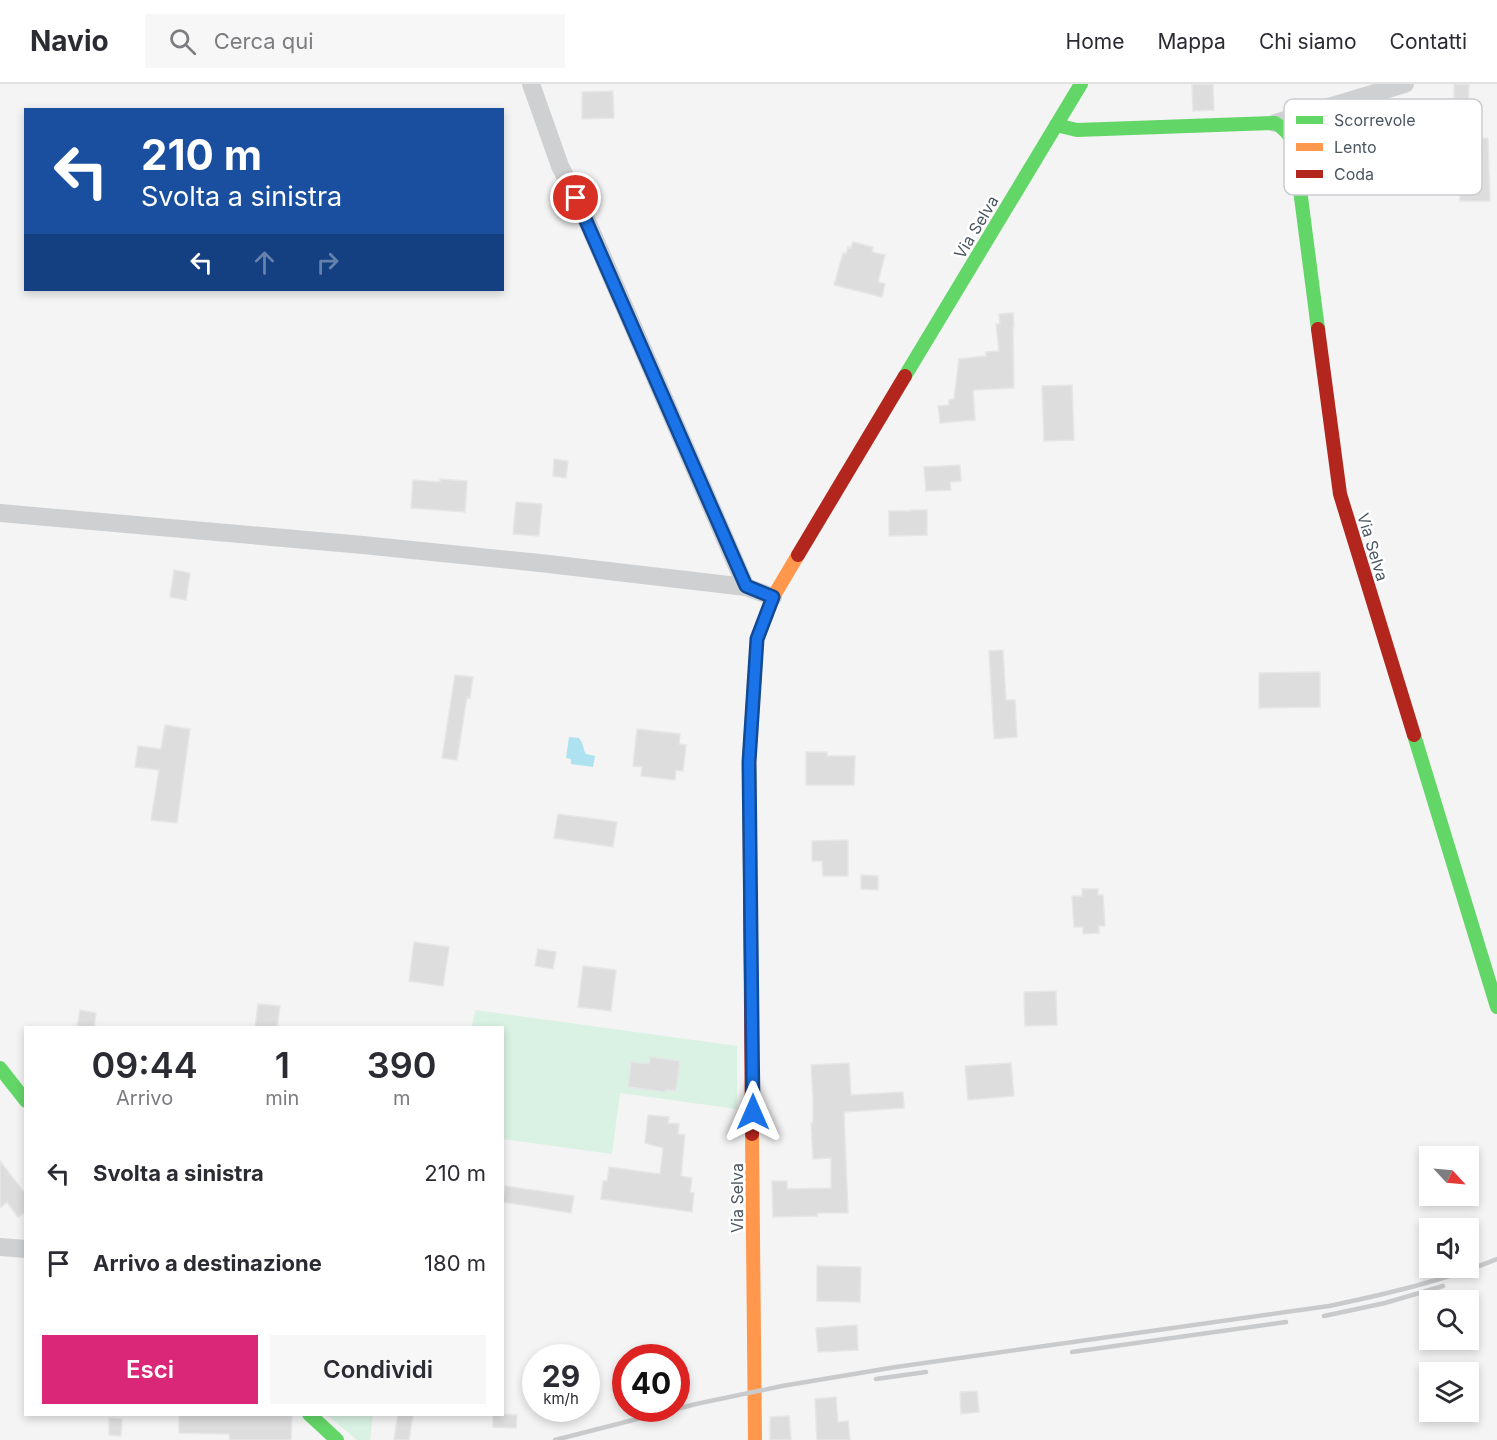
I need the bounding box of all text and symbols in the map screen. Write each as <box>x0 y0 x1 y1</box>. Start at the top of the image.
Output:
search box <box>145 14 565 68</box>
text: Navio <box>30 24 109 58</box>
icon: search <box>166 25 199 58</box>
text: Cerca qui <box>214 28 314 54</box>
text: Home <box>1066 29 1124 54</box>
text: Mappa <box>1157 29 1226 54</box>
text: Chi siamo <box>1259 29 1357 54</box>
text: Contatti <box>1390 29 1467 54</box>
legend <box>1284 99 1482 195</box>
text: Scorrevole <box>1334 110 1416 130</box>
text: 210 m <box>141 129 262 180</box>
icon: left <box>42 132 120 210</box>
text: Lento <box>1334 137 1377 157</box>
text: Coda <box>1334 164 1374 184</box>
pin <box>550 172 601 223</box>
text: Svolta a sinistra <box>141 180 342 213</box>
icon: arrive <box>559 181 592 214</box>
street label: Via Selva <box>949 192 1003 262</box>
icon: left <box>185 246 218 279</box>
icon: ahead <box>248 246 281 279</box>
icon: right <box>311 246 344 279</box>
street label: Via Selva <box>1353 511 1393 583</box>
text: 09:44 <box>91 1043 198 1087</box>
text: 1 <box>275 1043 290 1087</box>
text: 390 <box>367 1043 437 1087</box>
position arrow <box>721 1080 785 1144</box>
text: Arrivo <box>116 1086 173 1110</box>
text: min <box>265 1086 299 1110</box>
text: m <box>393 1086 410 1110</box>
north arrow <box>1419 1146 1479 1206</box>
map controls <box>1419 1146 1479 1422</box>
icon: left <box>42 1157 75 1190</box>
text: Svolta a sinistra <box>93 1160 264 1186</box>
text: 210 m <box>424 1160 486 1186</box>
street label: Via Selva <box>727 1163 747 1233</box>
button: sound <box>1419 1218 1479 1278</box>
icon: arrive <box>42 1247 75 1280</box>
text: Arrivo a destinazione <box>93 1250 322 1276</box>
text: 180 m <box>424 1250 486 1276</box>
button: search <box>1419 1290 1479 1350</box>
button: Esci <box>42 1335 258 1404</box>
button: Condividi <box>270 1335 486 1404</box>
speed limit sign: 40 <box>612 1344 690 1422</box>
text: 29 <box>542 1358 580 1394</box>
button: layers <box>1419 1362 1479 1422</box>
text: km/h <box>543 1389 579 1408</box>

